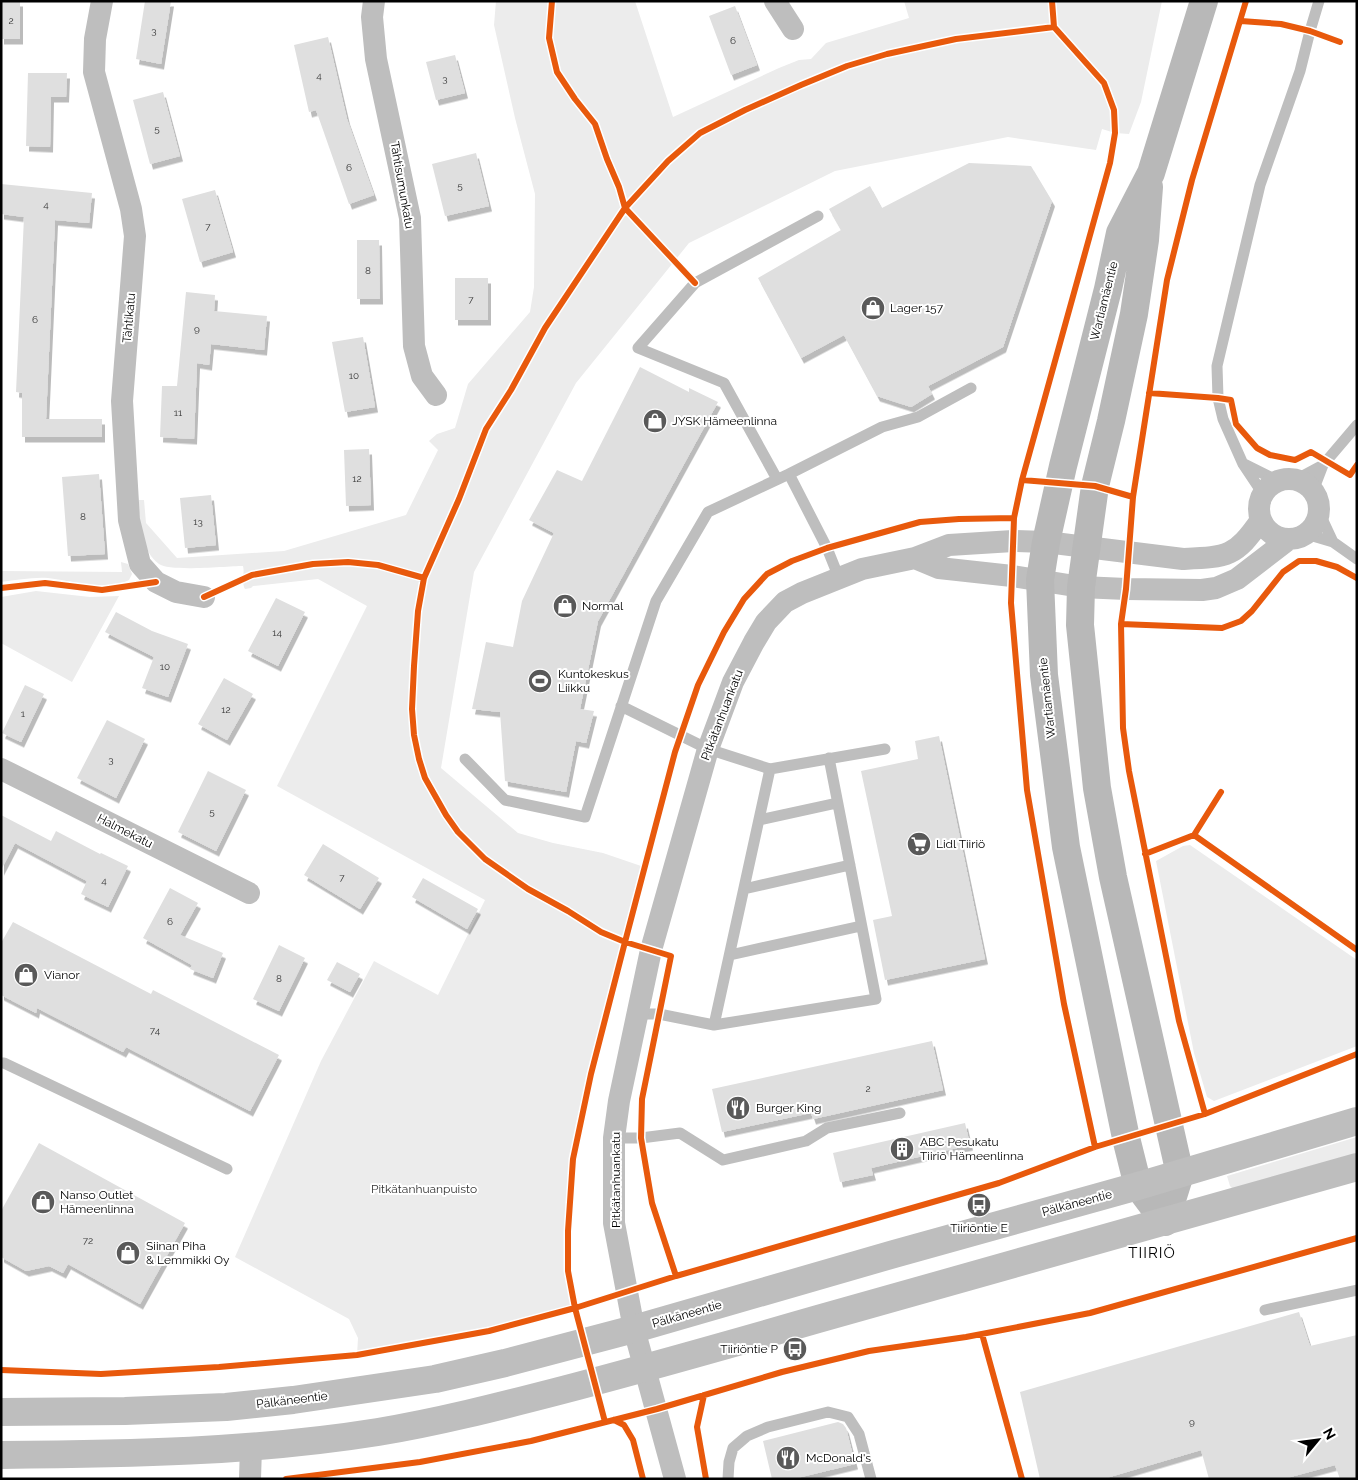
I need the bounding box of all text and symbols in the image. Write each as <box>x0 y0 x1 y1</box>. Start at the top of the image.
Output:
house number: 2 <box>8 15 14 26</box>
house number: 3 <box>151 25 157 36</box>
house number: 6 <box>730 35 736 46</box>
house number: 4 <box>316 70 322 81</box>
house number: 3 <box>442 73 448 84</box>
house number: 5 <box>154 123 160 134</box>
street label: Tähtisumunkatu <box>387 140 417 230</box>
house number: 6 <box>346 162 352 173</box>
house number: 5 <box>457 180 463 191</box>
house number: 4 <box>43 199 49 210</box>
house number: 7 <box>205 221 211 232</box>
street label: Wartiamäentie <box>1087 260 1121 342</box>
house number: 8 <box>365 265 371 276</box>
street label: Tähtikatu <box>120 292 138 344</box>
house number: 7 <box>468 294 474 305</box>
shop icon: Lager 157 <box>860 295 886 321</box>
place label: Lager 157 <box>890 301 944 315</box>
house number: 6 <box>32 314 38 325</box>
house number: 9 <box>194 323 200 334</box>
house number: 10 <box>349 370 359 381</box>
house number: 11 <box>174 407 183 418</box>
shop icon: JYSK Hämeenlinna <box>642 408 668 434</box>
place label: JYSK Hämeenlinna <box>672 414 777 428</box>
house number: 12 <box>352 473 362 484</box>
house number: 8 <box>80 511 86 522</box>
house number: 13 <box>193 516 203 527</box>
shop icon: Normal <box>552 593 578 619</box>
place label: Normal <box>582 599 624 613</box>
house number: 14 <box>272 627 282 638</box>
street label: Wartiamäentie <box>1036 657 1058 739</box>
house number: 10 <box>160 661 170 672</box>
place label: Kuntokeskus Liikku <box>558 667 629 695</box>
sports icon: Kuntokeskus Liikku <box>527 668 553 694</box>
street label: Pitkätanhuankatu <box>698 668 746 762</box>
house number: 12 <box>221 704 231 715</box>
house number: 1 <box>21 708 26 719</box>
house number: 3 <box>108 754 114 765</box>
house number: 5 <box>209 806 215 817</box>
street label: Halmekatu <box>95 811 155 851</box>
supermarket icon: Lidl Tiiriö <box>906 831 932 857</box>
place label: Lidl Tiiriö <box>936 837 985 851</box>
house number: 7 <box>339 872 345 883</box>
house number: 4 <box>101 875 107 886</box>
house number: 6 <box>167 916 173 927</box>
shop icon: Vianor <box>13 962 39 988</box>
place label: Vianor <box>44 968 80 982</box>
house number: 8 <box>276 973 282 984</box>
house number: 74 <box>150 1025 161 1036</box>
house number: 2 <box>865 1083 871 1094</box>
restaurant icon: Burger King <box>725 1095 751 1121</box>
place label: Burger King <box>756 1101 821 1115</box>
street label: Pitkätanhuankatu <box>609 1132 623 1228</box>
place label: ABC Pesukatu Tiiriö Hämeenlinna <box>920 1135 1023 1163</box>
building icon: ABC Pesukatu Tiiriö Hämeenlinna <box>889 1136 915 1162</box>
park label: Pitkätanhuanpuisto <box>371 1182 477 1196</box>
street label: Pälkäneentie <box>1041 1187 1113 1219</box>
place label: Nanso Outlet Hämeenlinna <box>60 1188 134 1216</box>
shop icon: Nanso Outlet Hämeenlinna <box>30 1189 56 1215</box>
bus stop icon: Tiiriöntie E <box>966 1192 992 1218</box>
place label: Tiiriöntie E <box>950 1221 1008 1235</box>
house number: 72 <box>83 1235 93 1246</box>
place label: Siinan Piha & Lemmikki Oy <box>146 1239 230 1267</box>
shop icon: Siinan Piha & Lemmikki Oy <box>115 1240 141 1266</box>
district label: TIIRIÖ <box>1128 1243 1176 1262</box>
street label: Pälkäneentie <box>651 1297 723 1331</box>
bus stop icon: Tiiriöntie P <box>782 1336 808 1362</box>
place label: Tiiriöntie P <box>720 1342 779 1356</box>
street label: Pälkäneentie <box>256 1389 328 1411</box>
north arrow <box>1293 1415 1343 1465</box>
house number: 9 <box>1189 1416 1195 1427</box>
text: N <box>1320 1425 1339 1442</box>
restaurant icon: McDonald's <box>775 1445 801 1471</box>
place label: McDonald's <box>806 1451 871 1465</box>

